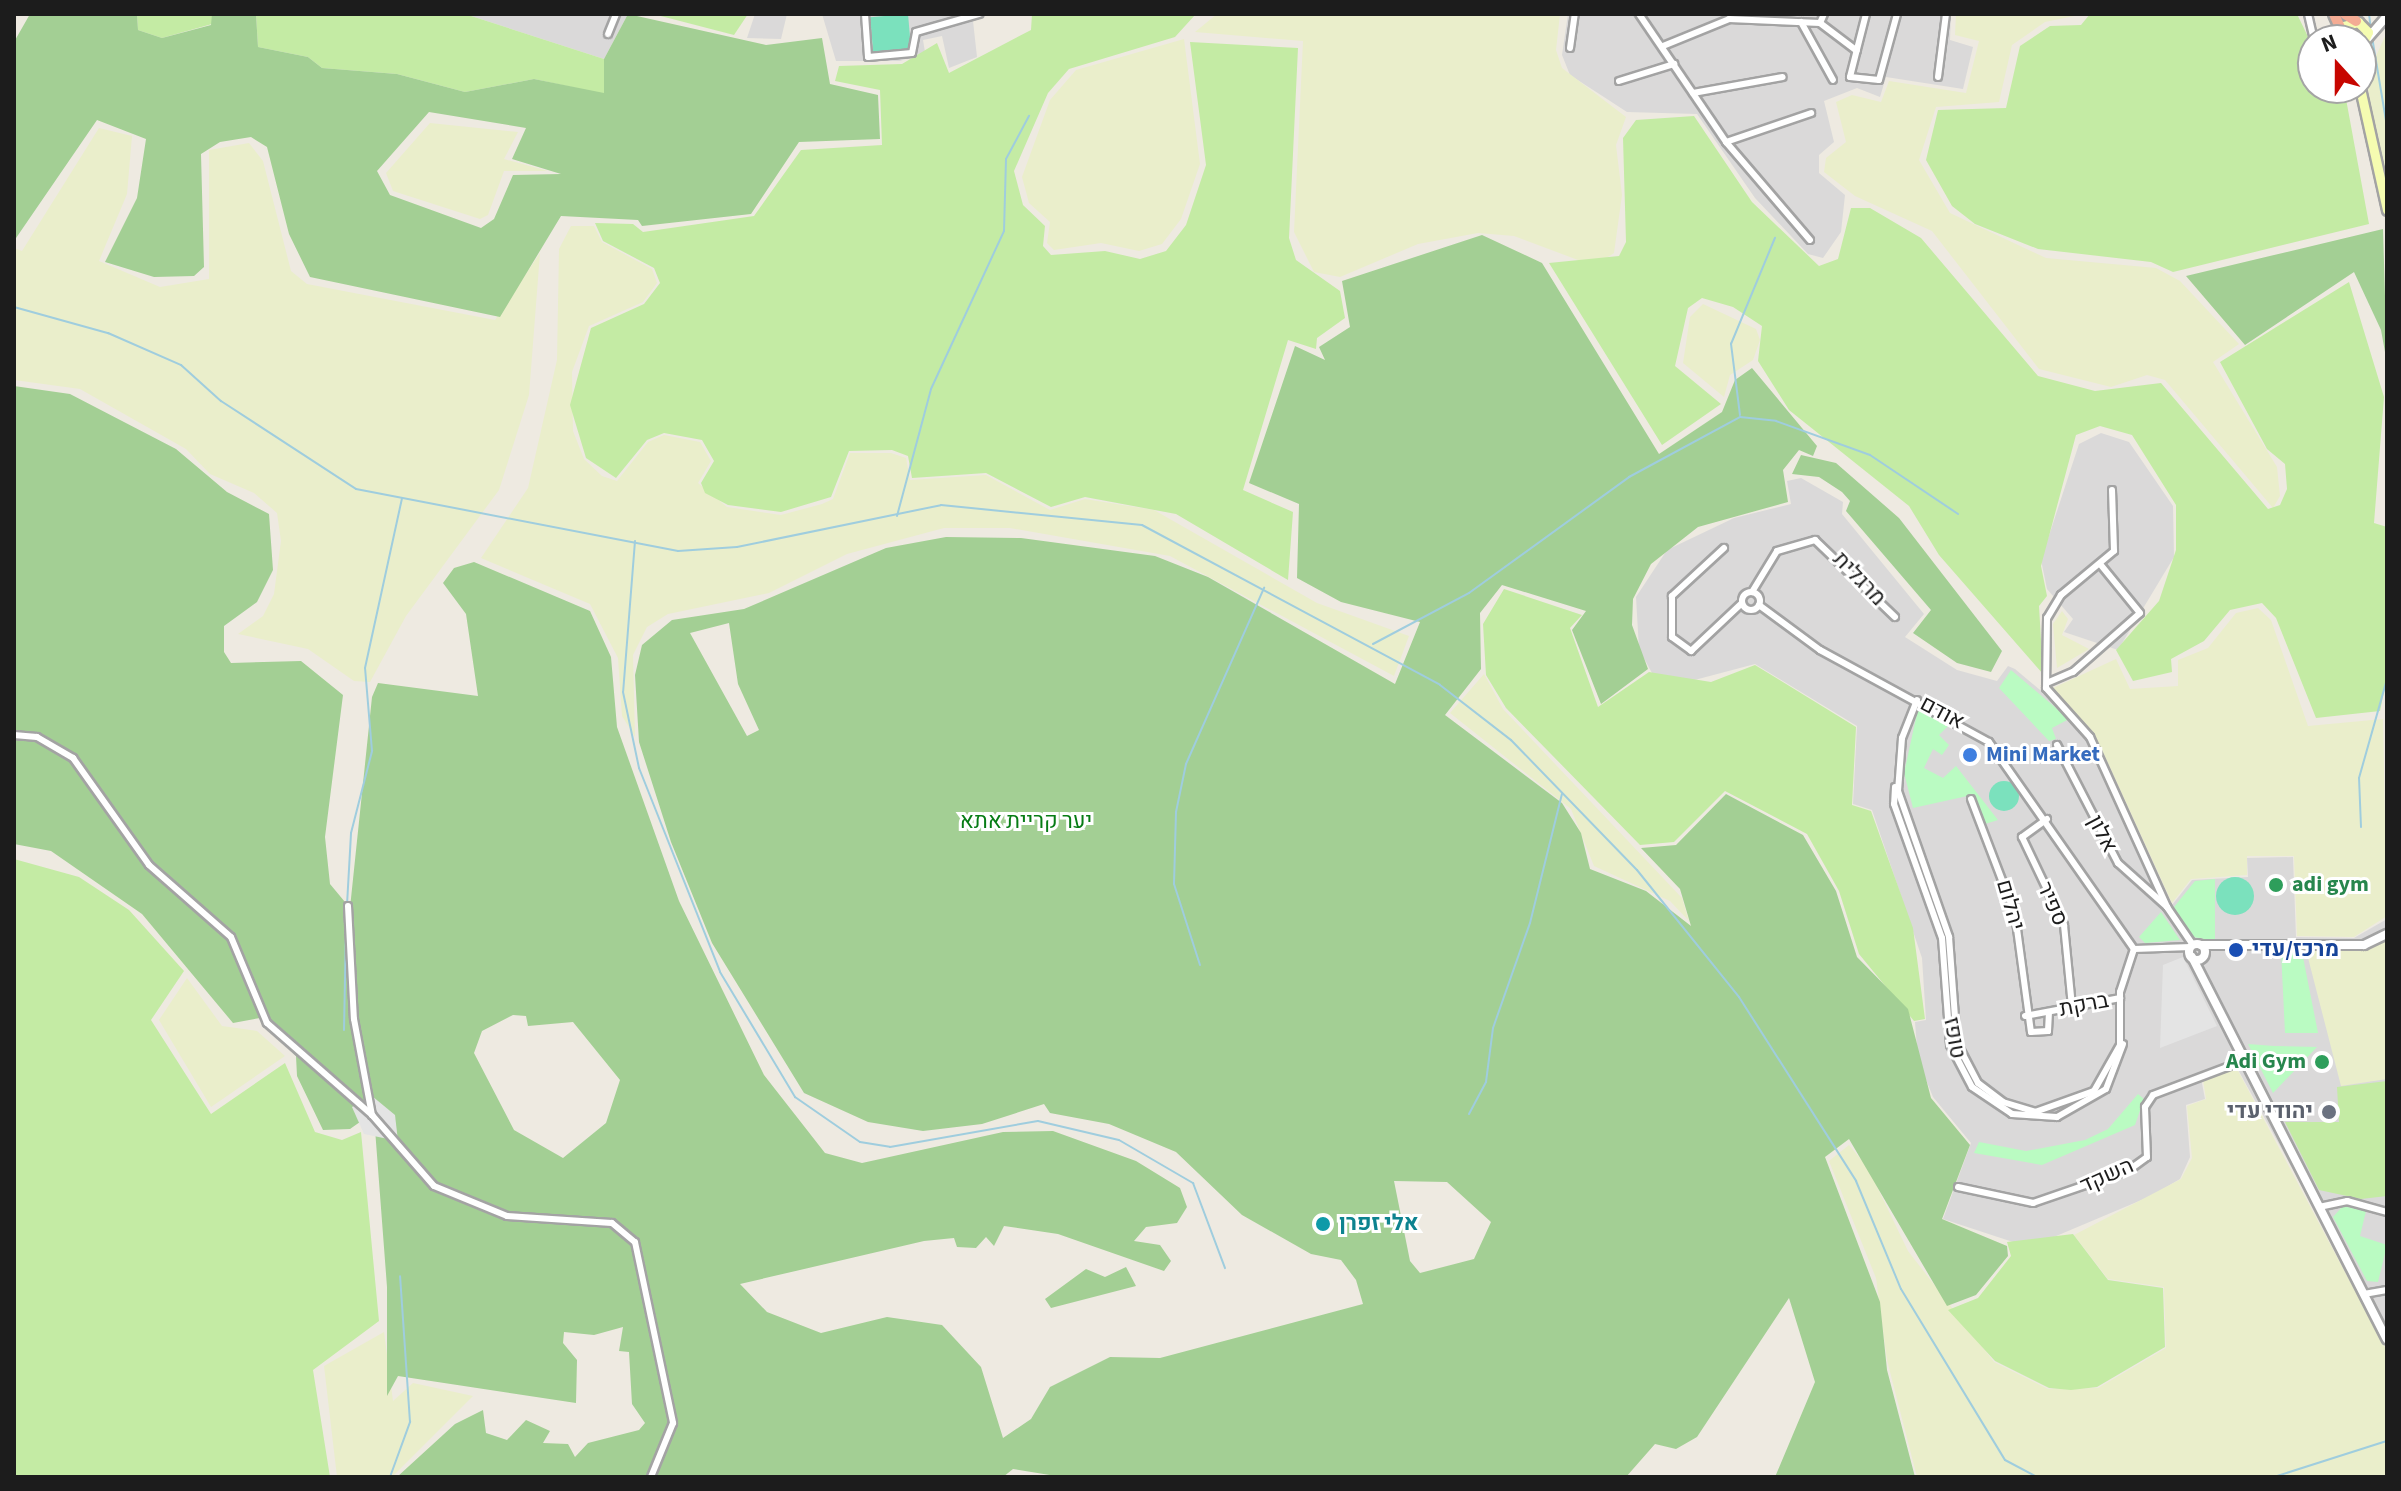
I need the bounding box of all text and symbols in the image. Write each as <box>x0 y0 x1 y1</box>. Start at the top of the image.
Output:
north arrow <box>2297 24 2377 104</box>
text: N <box>2317 26 2342 61</box>
street label: מרגלית <box>1827 546 1891 612</box>
street label: אודם <box>1915 691 1969 735</box>
place label: Mini Market <box>1986 742 2100 768</box>
marker: Mini Market <box>1961 746 1979 764</box>
park label: יער קריית אתא <box>960 809 1092 835</box>
street label: אלון <box>2081 811 2123 857</box>
place label: adi gym <box>2292 872 2369 898</box>
marker: adi gym <box>2267 876 2285 894</box>
street label: יהלום <box>1990 877 2030 933</box>
street label: ספיר <box>2031 878 2073 930</box>
place label: מרכז/עדי <box>2252 937 2339 963</box>
marker: מרכז/עדי <box>2227 941 2245 959</box>
street label: ברקת <box>2057 987 2111 1023</box>
street label: טופז <box>1937 1015 1971 1061</box>
place label: Adi Gym <box>2226 1049 2306 1075</box>
marker: Adi Gym <box>2313 1053 2331 1071</box>
place label: יהודי עדי <box>2227 1099 2313 1125</box>
marker: יהודי עדי <box>2320 1103 2338 1121</box>
street label: השקד <box>2076 1153 2138 1199</box>
place label: אלי זפרן <box>1339 1211 1418 1237</box>
marker: אלי זפרן <box>1314 1215 1332 1233</box>

